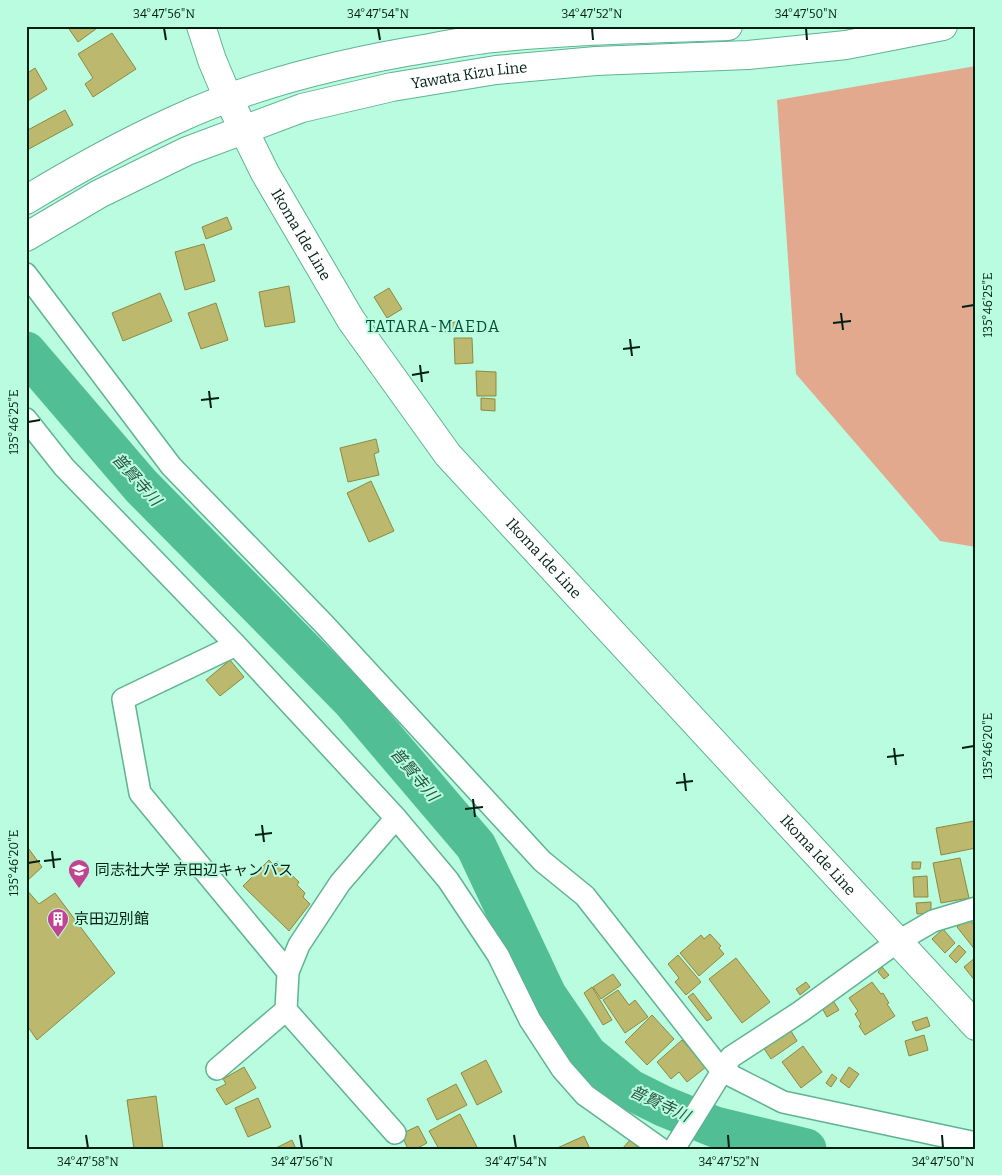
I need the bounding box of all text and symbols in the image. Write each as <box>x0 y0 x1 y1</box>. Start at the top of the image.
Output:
text: 34°47'56"N <box>133 7 195 21</box>
text: 34°47'54"N <box>347 7 409 21</box>
text: 34°47'52"N <box>561 7 623 21</box>
text: 34°47'50"N <box>775 7 838 21</box>
street label: Yawata Kizu Line <box>410 58 528 93</box>
street label: Ikoma Ide Line <box>267 186 335 284</box>
text: 135°46'25"E <box>981 272 995 338</box>
district label: TATARA-MAEDA <box>366 317 500 336</box>
text: 135°46'25"E <box>7 389 21 455</box>
water label: 普賢寺川 <box>108 449 166 511</box>
street label: Ikoma Ide Line <box>502 515 585 602</box>
text: 135°46'20"E <box>981 713 995 779</box>
water label: 普賢寺川 <box>387 744 444 806</box>
street label: Ikoma Ide Line <box>776 811 859 899</box>
text: 135°46'20"E <box>7 830 21 896</box>
school or university icon: 同志社大学 京田辺キャンパス <box>67 858 91 889</box>
place label: 同志社大学 京田辺キャンパス <box>95 861 293 879</box>
building icon: 京田辺別館 <box>46 907 70 938</box>
place label: 京田辺別館 <box>74 910 149 928</box>
water label: 普賢寺川 <box>627 1081 695 1126</box>
text: 34°47'58"N <box>57 1155 119 1169</box>
text: 34°47'56"N <box>271 1155 333 1169</box>
text: 34°47'54"N <box>485 1155 547 1169</box>
text: 34°47'52"N <box>698 1155 760 1169</box>
text: 34°47'50"N <box>912 1155 975 1169</box>

